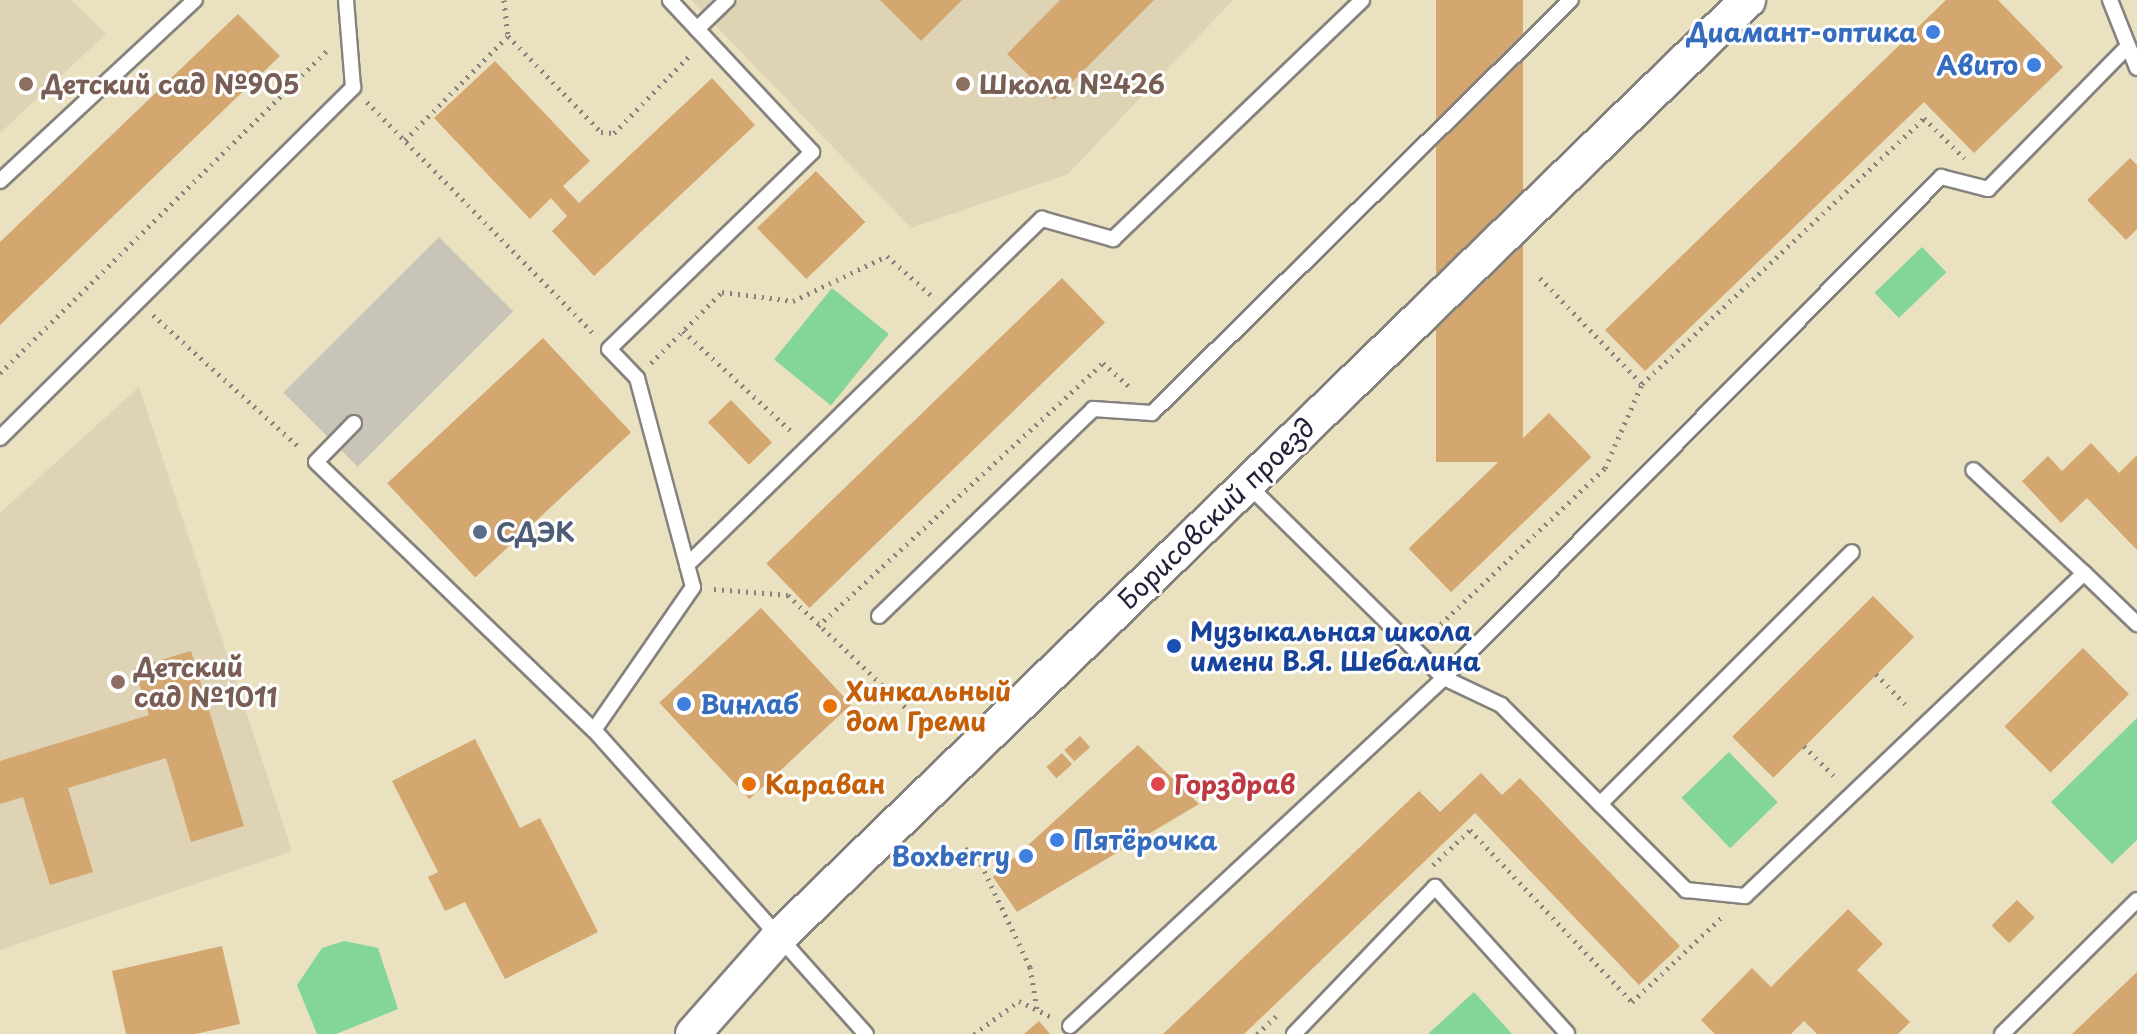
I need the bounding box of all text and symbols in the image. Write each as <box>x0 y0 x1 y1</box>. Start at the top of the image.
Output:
place label: Диамант-оптика <box>1687 16 1917 48</box>
marker: Диамант-оптика <box>1924 23 1942 41</box>
place label: Авито <box>1937 49 2018 81</box>
marker: Авито <box>2025 56 2043 74</box>
place label: Детский сад №905 <box>42 68 301 100</box>
place label: Школа №426 <box>979 68 1166 100</box>
marker: Детский сад №905 <box>17 75 35 93</box>
marker: Школа №426 <box>954 75 972 93</box>
street label: Борисовский проезд <box>1111 411 1321 615</box>
place label: СДЭК <box>496 516 575 548</box>
marker: СДЭК <box>471 523 489 541</box>
place label: Музыкальная школа имени В.Я. Шебалина <box>1190 615 1483 676</box>
marker: Музыкальная школа имени В.Я. Шебалина <box>1165 637 1183 655</box>
place label: Детский сад №1011 <box>134 651 277 712</box>
marker: Детский сад №1011 <box>109 673 127 691</box>
place label: Хинкальный дом Греми <box>846 675 1012 736</box>
place label: Винлаб <box>700 688 799 720</box>
marker: Винлаб <box>675 695 693 713</box>
marker: Хинкальный дом Греми <box>821 697 839 715</box>
place label: Караван <box>765 768 885 800</box>
place label: Горздрав <box>1174 768 1295 800</box>
marker: Караван <box>740 775 758 793</box>
marker: Горздрав <box>1149 775 1167 793</box>
place label: Пятёрочка <box>1073 824 1218 856</box>
marker: Пятёрочка <box>1048 831 1066 849</box>
place label: Boxberry <box>891 840 1010 872</box>
marker: Boxberry <box>1017 847 1035 865</box>

